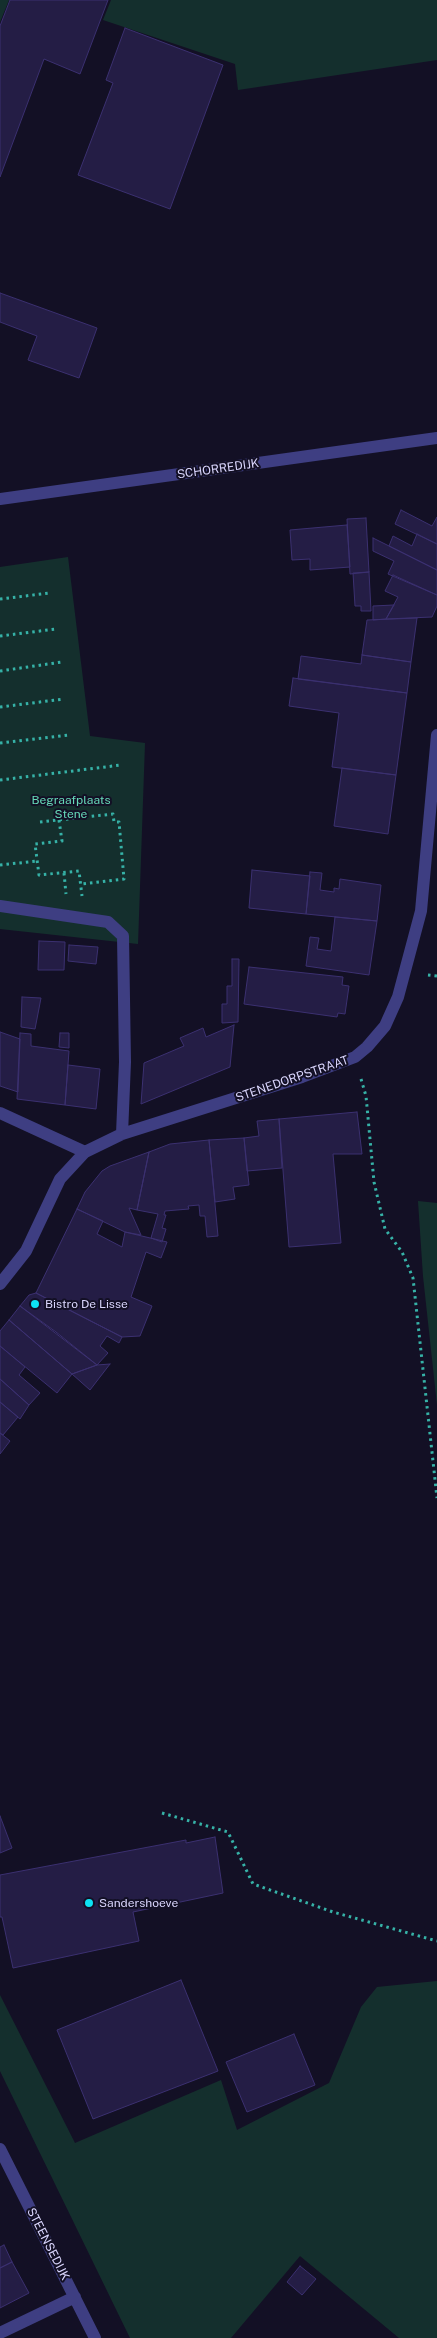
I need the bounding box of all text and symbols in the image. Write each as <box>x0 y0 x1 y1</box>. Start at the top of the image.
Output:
street label: SCHORREDIJK <box>176 456 260 482</box>
park label: Begraafplaats Stene <box>31 793 111 821</box>
street label: STENEDORPSTRAAT <box>234 1053 350 1105</box>
place label: Bistro De Lisse <box>45 1297 128 1311</box>
marker: Bistro De Lisse <box>29 1298 41 1310</box>
place label: Sandershoeve <box>99 1896 178 1910</box>
marker: Sandershoeve <box>83 1897 95 1909</box>
street label: STEENSEDIJK <box>24 2205 72 2283</box>

